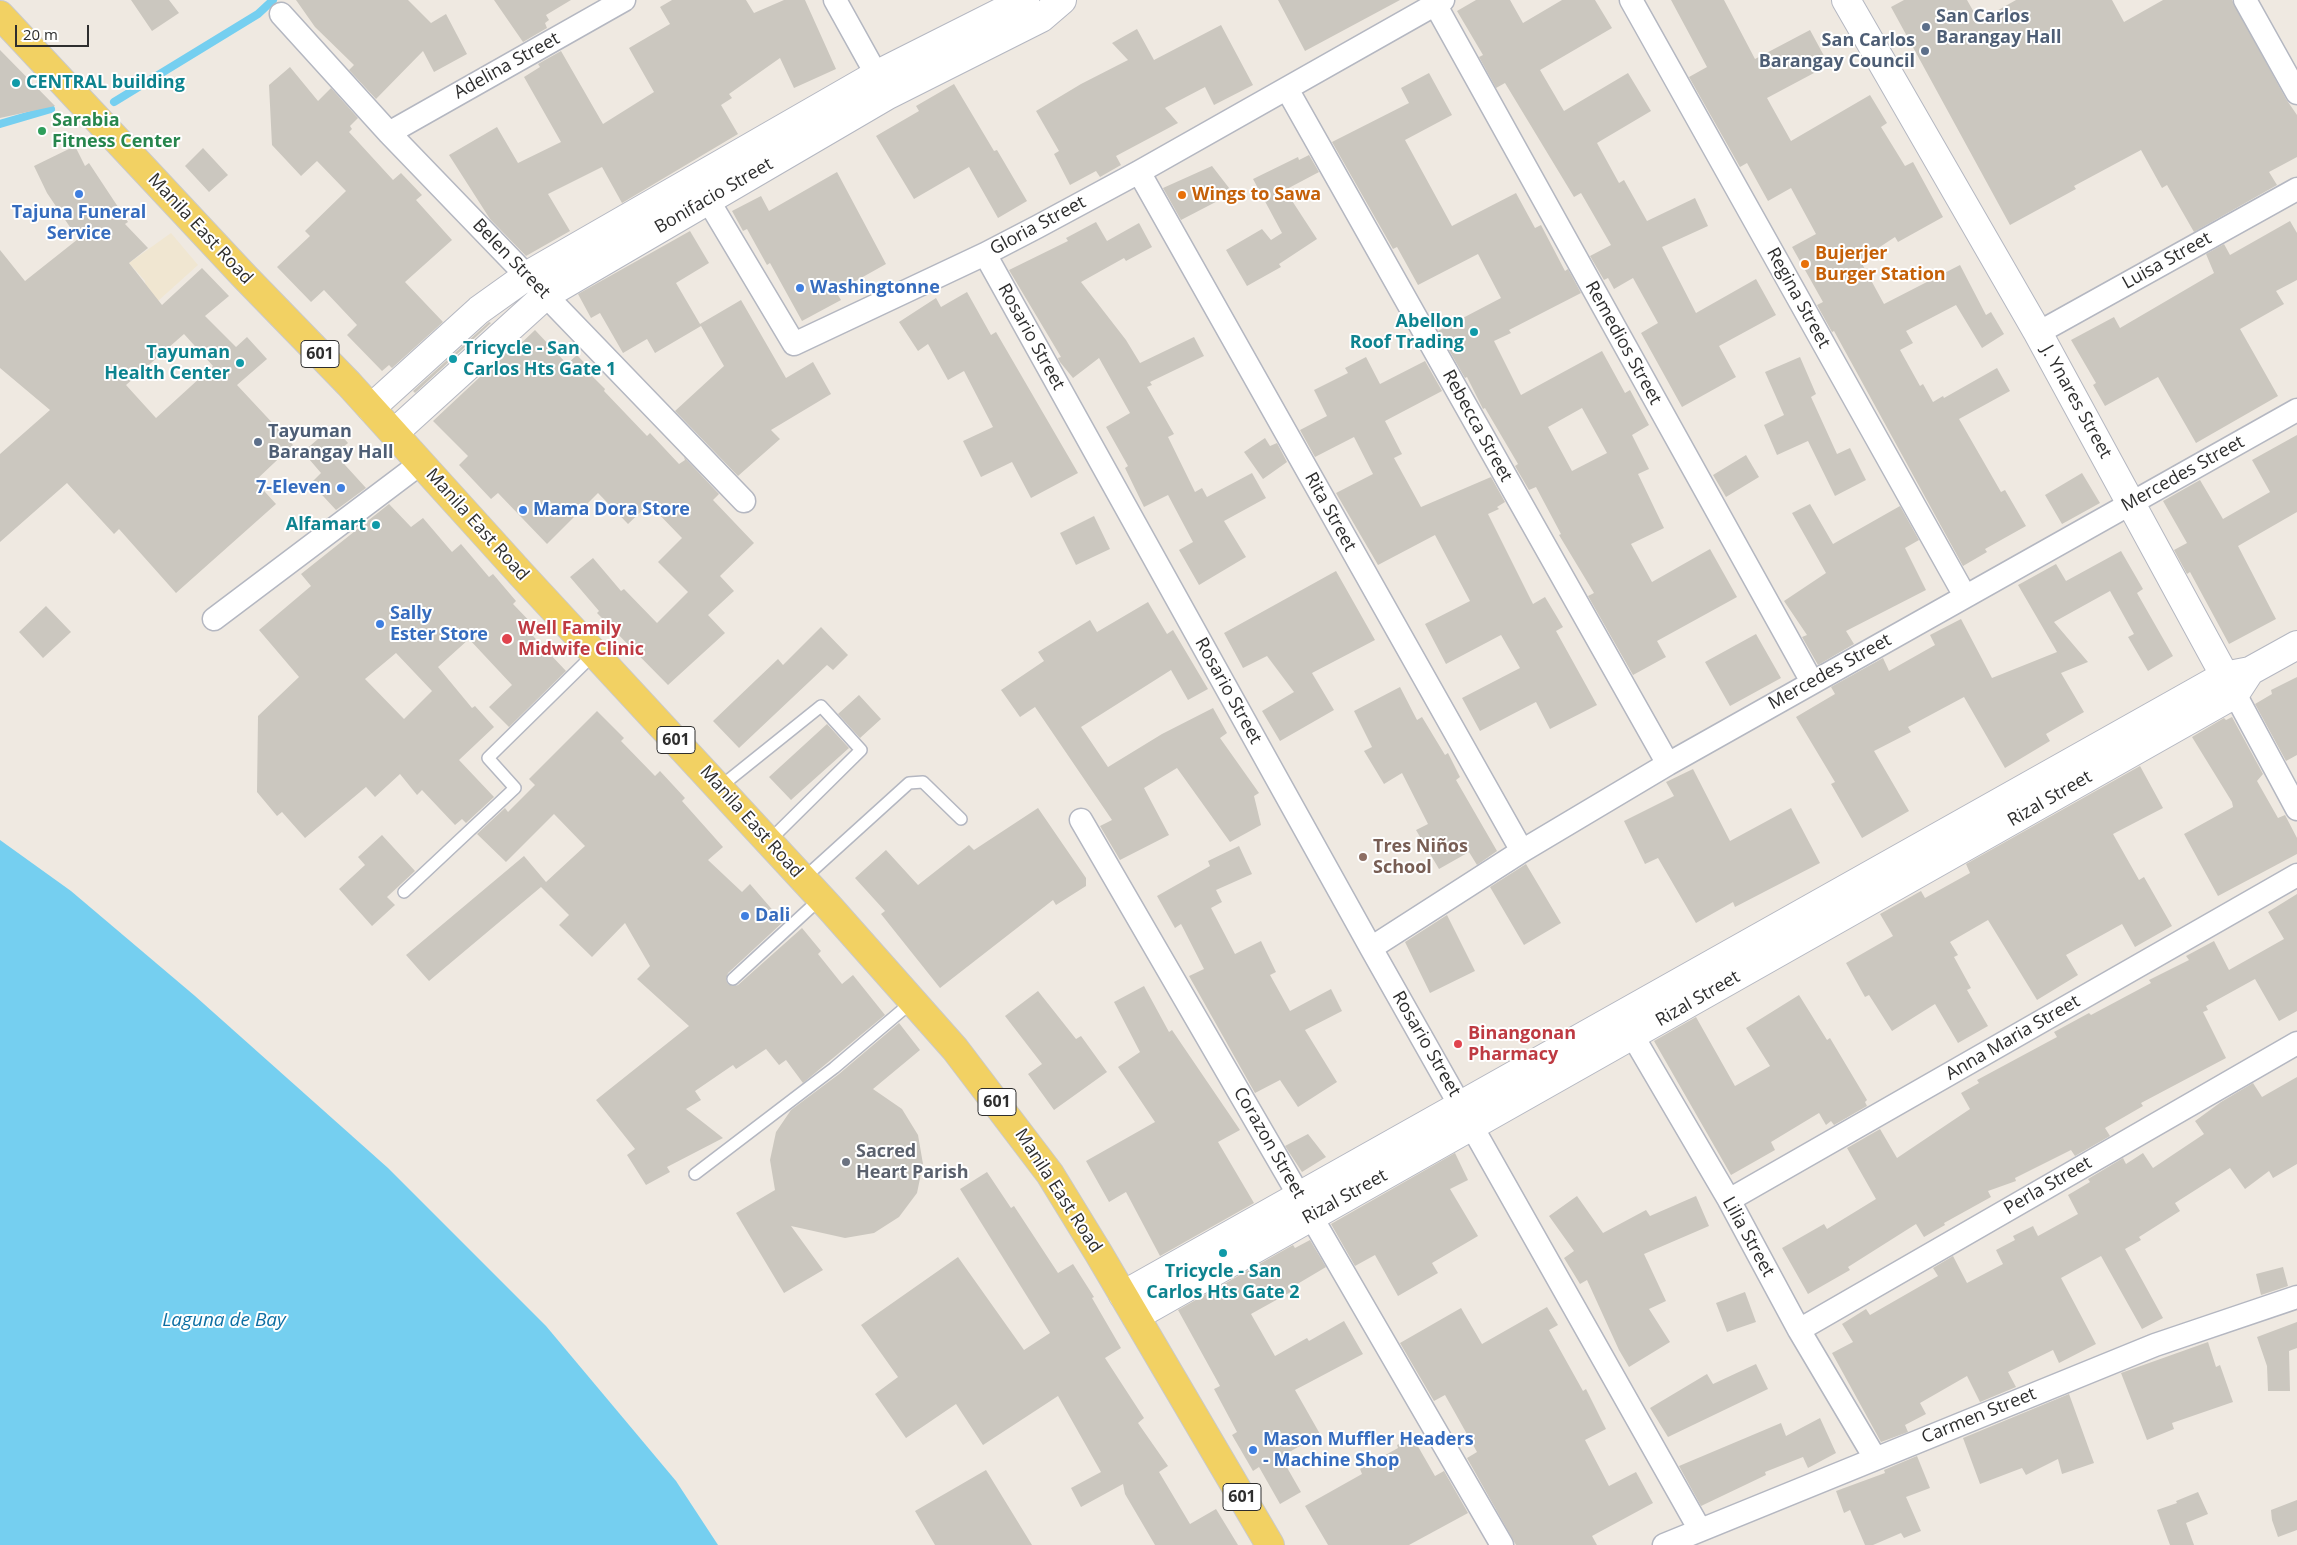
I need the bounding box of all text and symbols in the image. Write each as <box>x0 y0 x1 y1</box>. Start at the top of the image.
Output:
place label: San Carlos Barangay Hall <box>1936 6 2061 48</box>
scale bar <box>18 15 91 47</box>
marker: San Carlos Barangay Hall <box>1920 21 1932 33</box>
text: 20 m <box>23 24 58 44</box>
street label: Adelina Street <box>450 28 564 104</box>
place label: San Carlos Barangay Council <box>1759 30 1915 72</box>
marker: San Carlos Barangay Council <box>1919 45 1931 57</box>
place label: CENTRAL building <box>26 72 185 94</box>
marker: CENTRAL building <box>10 77 22 89</box>
place label: Sarabia Fitness Center <box>52 110 181 152</box>
marker: Sarabia Fitness Center <box>36 125 48 137</box>
street label: Bonifacio Street <box>651 153 777 239</box>
street label: Manila East Road <box>143 169 257 289</box>
place label: Wings to Sawa <box>1192 184 1321 206</box>
marker: Tajuna Funeral Service <box>73 188 85 200</box>
marker: Wings to Sawa <box>1176 189 1188 201</box>
street label: Gloria Street <box>986 192 1090 260</box>
place label: Tajuna Funeral Service <box>12 202 146 244</box>
street label: Belen Street <box>468 215 554 303</box>
street label: Luisa Street <box>2119 228 2215 294</box>
place label: Bujerjer Burger Station <box>1815 243 1946 286</box>
street label: Regina Street <box>1762 244 1834 352</box>
marker: Bujerjer Burger Station <box>1799 258 1811 270</box>
place label: Washingtonne <box>810 277 940 299</box>
street label: Remedios Street <box>1580 277 1666 409</box>
street label: Rosario Street <box>993 280 1069 394</box>
marker: Washingtonne <box>794 282 806 294</box>
place label: Abellon Roof Trading <box>1350 311 1464 354</box>
marker: Abellon Roof Trading <box>1468 326 1480 338</box>
place label: Tricycle - San Carlos Hts Gate 1 <box>463 338 616 380</box>
road number: 601 <box>301 340 339 368</box>
place label: Tayuman Health Center <box>104 342 230 384</box>
street label: J. Ynares Street <box>2036 342 2116 462</box>
marker: Tricycle - San Carlos Hts Gate 1 <box>447 353 459 365</box>
marker: Tayuman Health Center <box>234 357 246 369</box>
street label: Rebecca Street <box>1437 366 1517 486</box>
place label: Tayuman Barangay Hall <box>268 421 393 464</box>
street label: Mercedes Street <box>2118 431 2248 517</box>
marker: Tayuman Barangay Hall <box>252 436 264 448</box>
street label: Manila East Road <box>421 464 533 586</box>
street label: Rita Street <box>1299 469 1361 555</box>
place label: 7-Eleven <box>256 477 331 499</box>
marker: 7-Eleven <box>335 482 347 494</box>
place label: Mama Dora Store <box>533 499 690 521</box>
marker: Mama Dora Store <box>517 504 529 516</box>
place label: Alfamart <box>286 514 366 536</box>
marker: Alfamart <box>370 519 382 531</box>
place label: Sally Ester Store <box>390 603 488 646</box>
marker: Sally Ester Store <box>374 618 386 630</box>
place label: Well Family Midwife Clinic <box>518 618 644 660</box>
street label: Mercedes Street <box>1765 629 1895 715</box>
marker: Well Family Midwife Clinic <box>500 632 514 646</box>
street label: Rosario Street <box>1190 634 1266 748</box>
road number: 601 <box>657 726 695 754</box>
street label: Manila East Road <box>695 761 807 883</box>
street label: Rizal Street <box>2004 766 2096 832</box>
place label: Tres Niños School <box>1373 836 1468 879</box>
marker: Tres Niños School <box>1357 851 1369 863</box>
place label: Dali <box>755 905 790 927</box>
marker: Dali <box>739 910 751 922</box>
street label: Rizal Street <box>1652 966 1744 1032</box>
street label: Rosario Street <box>1387 987 1465 1101</box>
street label: Anna Maria Street <box>1942 991 2084 1085</box>
place label: Binangonan Pharmacy <box>1468 1023 1576 1066</box>
marker: Binangonan Pharmacy <box>1452 1038 1464 1050</box>
street label: Corazon Street <box>1228 1084 1310 1202</box>
road number: 601 <box>978 1088 1016 1116</box>
street label: Manila East Road <box>1010 1125 1106 1257</box>
place label: Sacred Heart Parish <box>856 1141 969 1184</box>
street label: Perla Street <box>2000 1152 2096 1220</box>
marker: Sacred Heart Parish <box>840 1156 852 1168</box>
street label: Rizal Street <box>1299 1165 1391 1229</box>
street label: Lilia Street <box>1717 1193 1779 1281</box>
marker: Tricycle - San Carlos Hts Gate 2 <box>1217 1247 1229 1259</box>
place label: Tricycle - San Carlos Hts Gate 2 <box>1146 1261 1300 1304</box>
water label: Laguna de Bay <box>162 1310 286 1332</box>
street label: Carmen Street <box>1919 1383 2039 1449</box>
place label: Mason Muffler Headers - Machine Shop <box>1263 1429 1474 1472</box>
marker: Mason Muffler Headers - Machine Shop <box>1247 1444 1259 1456</box>
road number: 601 <box>1223 1484 1261 1510</box>

